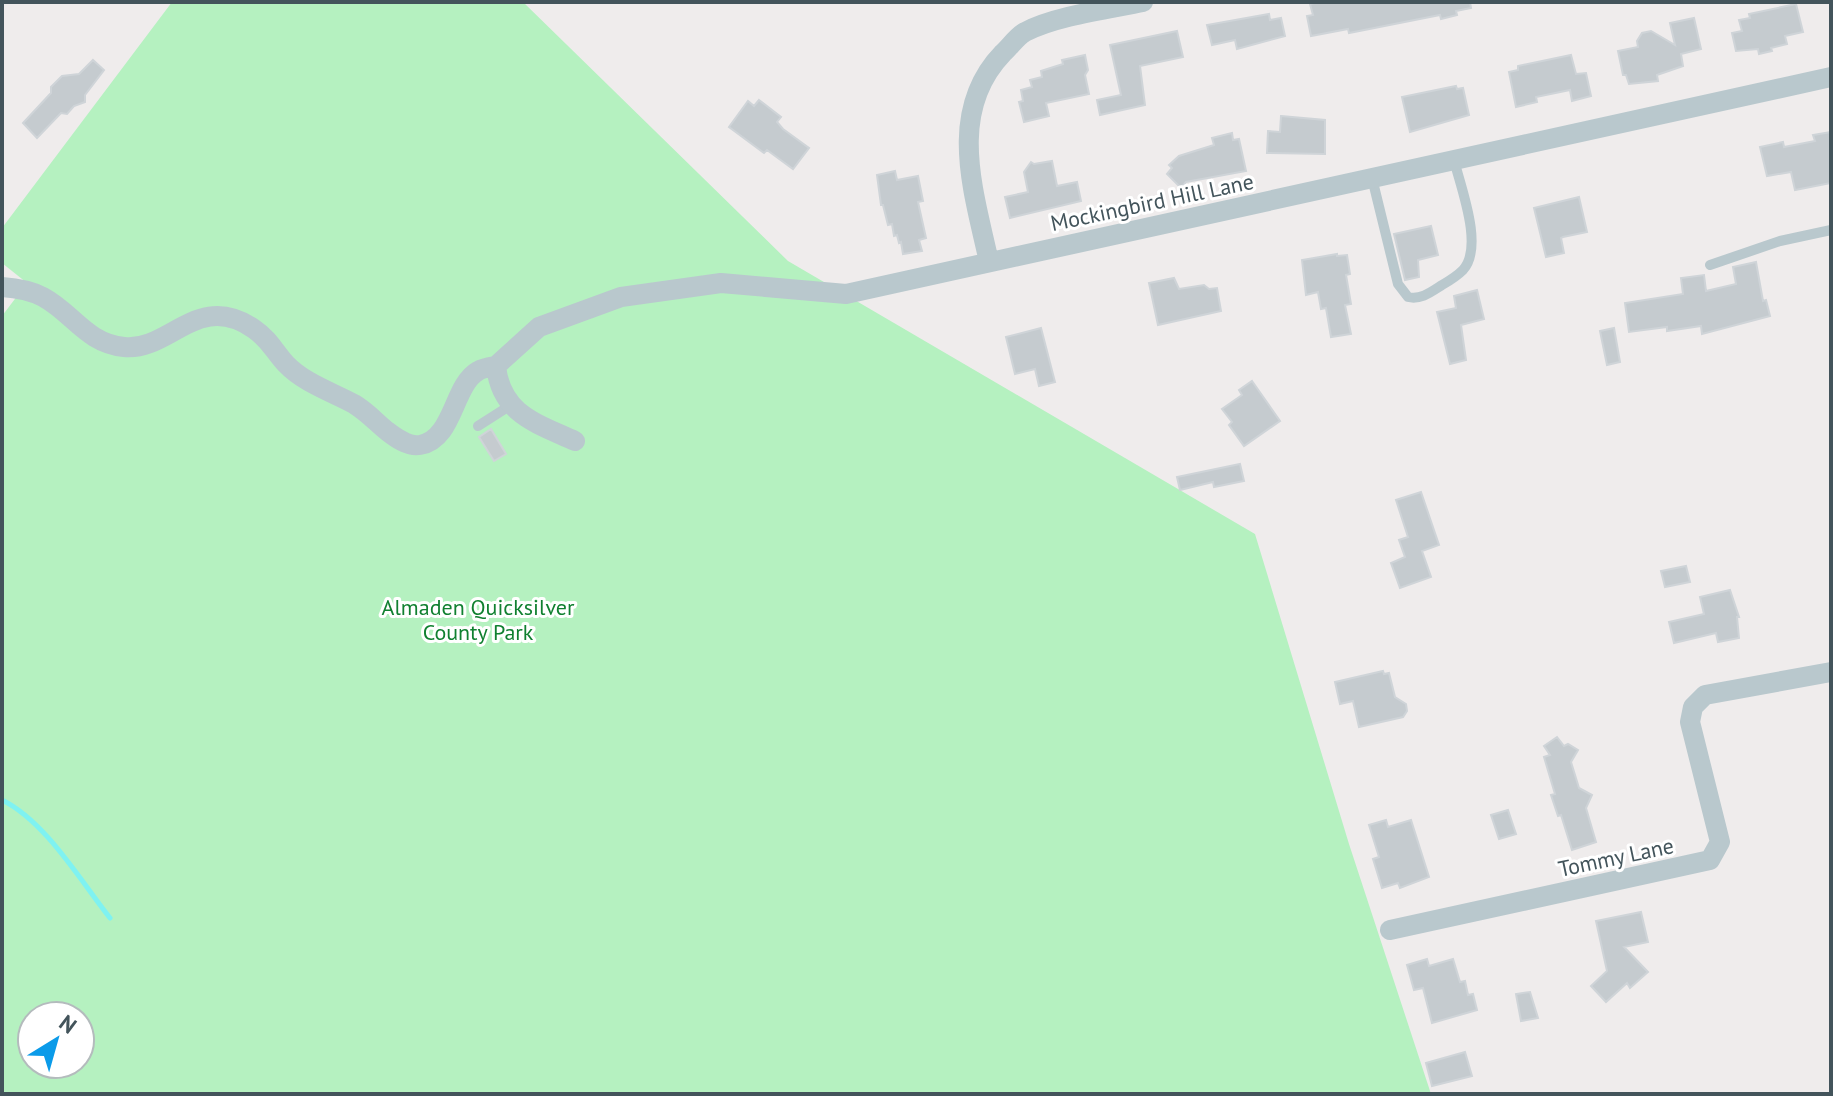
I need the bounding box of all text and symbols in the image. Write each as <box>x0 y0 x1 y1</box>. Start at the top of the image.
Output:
street label: Mockingbird Hill Lane <box>1048 167 1256 237</box>
park label: Almaden Quicksilver County Park <box>382 593 575 646</box>
street label: Tommy Lane <box>1556 831 1676 883</box>
north arrow <box>16 1000 96 1080</box>
text: N <box>54 1008 82 1040</box>

